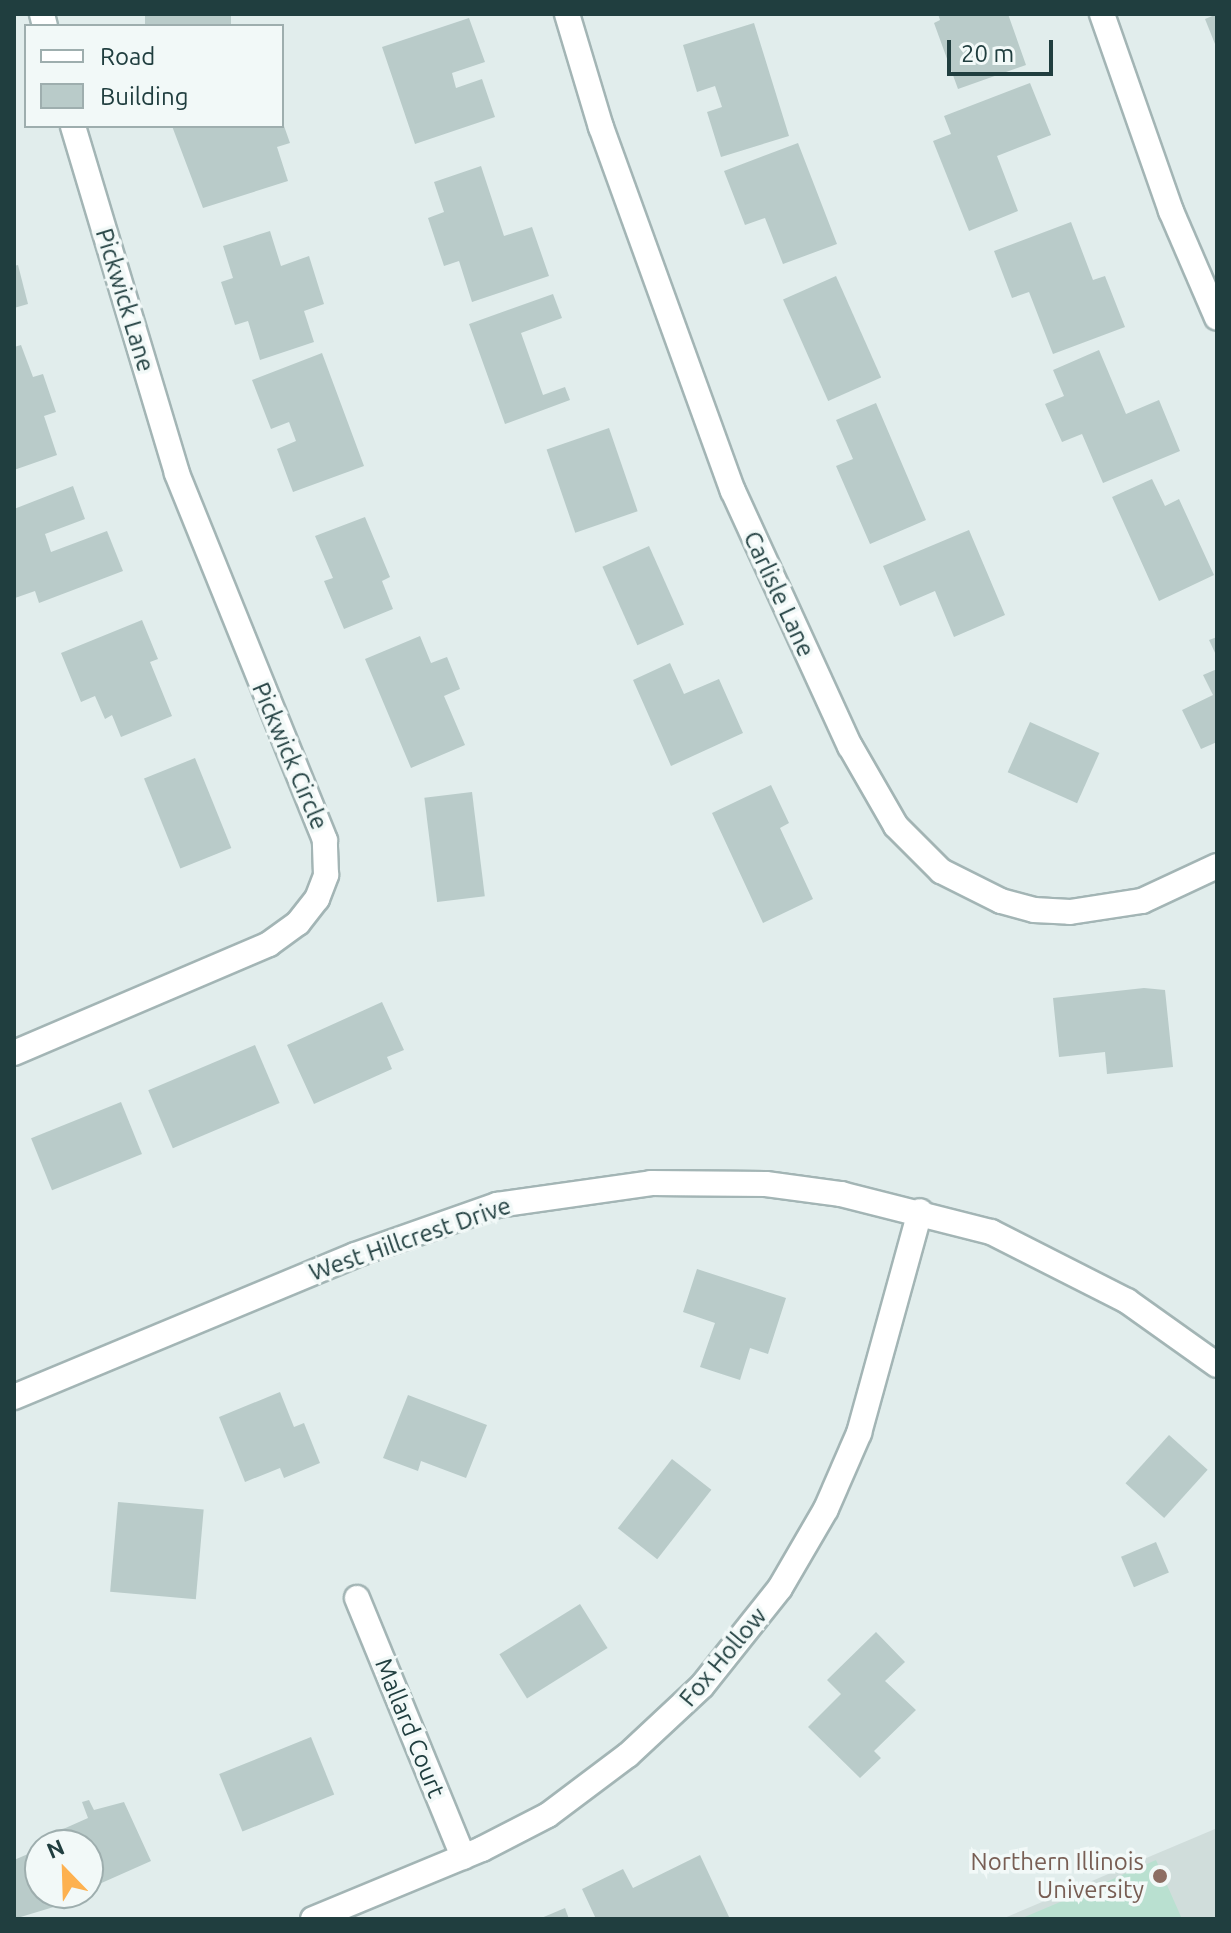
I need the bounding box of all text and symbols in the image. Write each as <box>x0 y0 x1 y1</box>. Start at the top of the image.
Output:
legend <box>24 24 284 128</box>
scale bar <box>951 24 1057 74</box>
text: 20 m <box>961 40 1014 67</box>
text: Road <box>100 43 155 70</box>
text: Building <box>100 83 188 110</box>
street label: Pickwick Lane <box>90 225 160 375</box>
street label: Carlisle Lane <box>737 527 821 661</box>
street label: Pickwick Circle <box>246 678 334 834</box>
street label: West Hillcrest Drive <box>305 1191 515 1287</box>
street label: Fox Hollow <box>673 1602 773 1712</box>
street label: Mallard Court <box>369 1654 451 1802</box>
north arrow <box>24 1829 104 1909</box>
text: N <box>43 1834 68 1863</box>
place label: Northern Illinois University <box>971 1848 1144 1904</box>
marker: Northern Illinois University <box>1151 1867 1169 1885</box>

